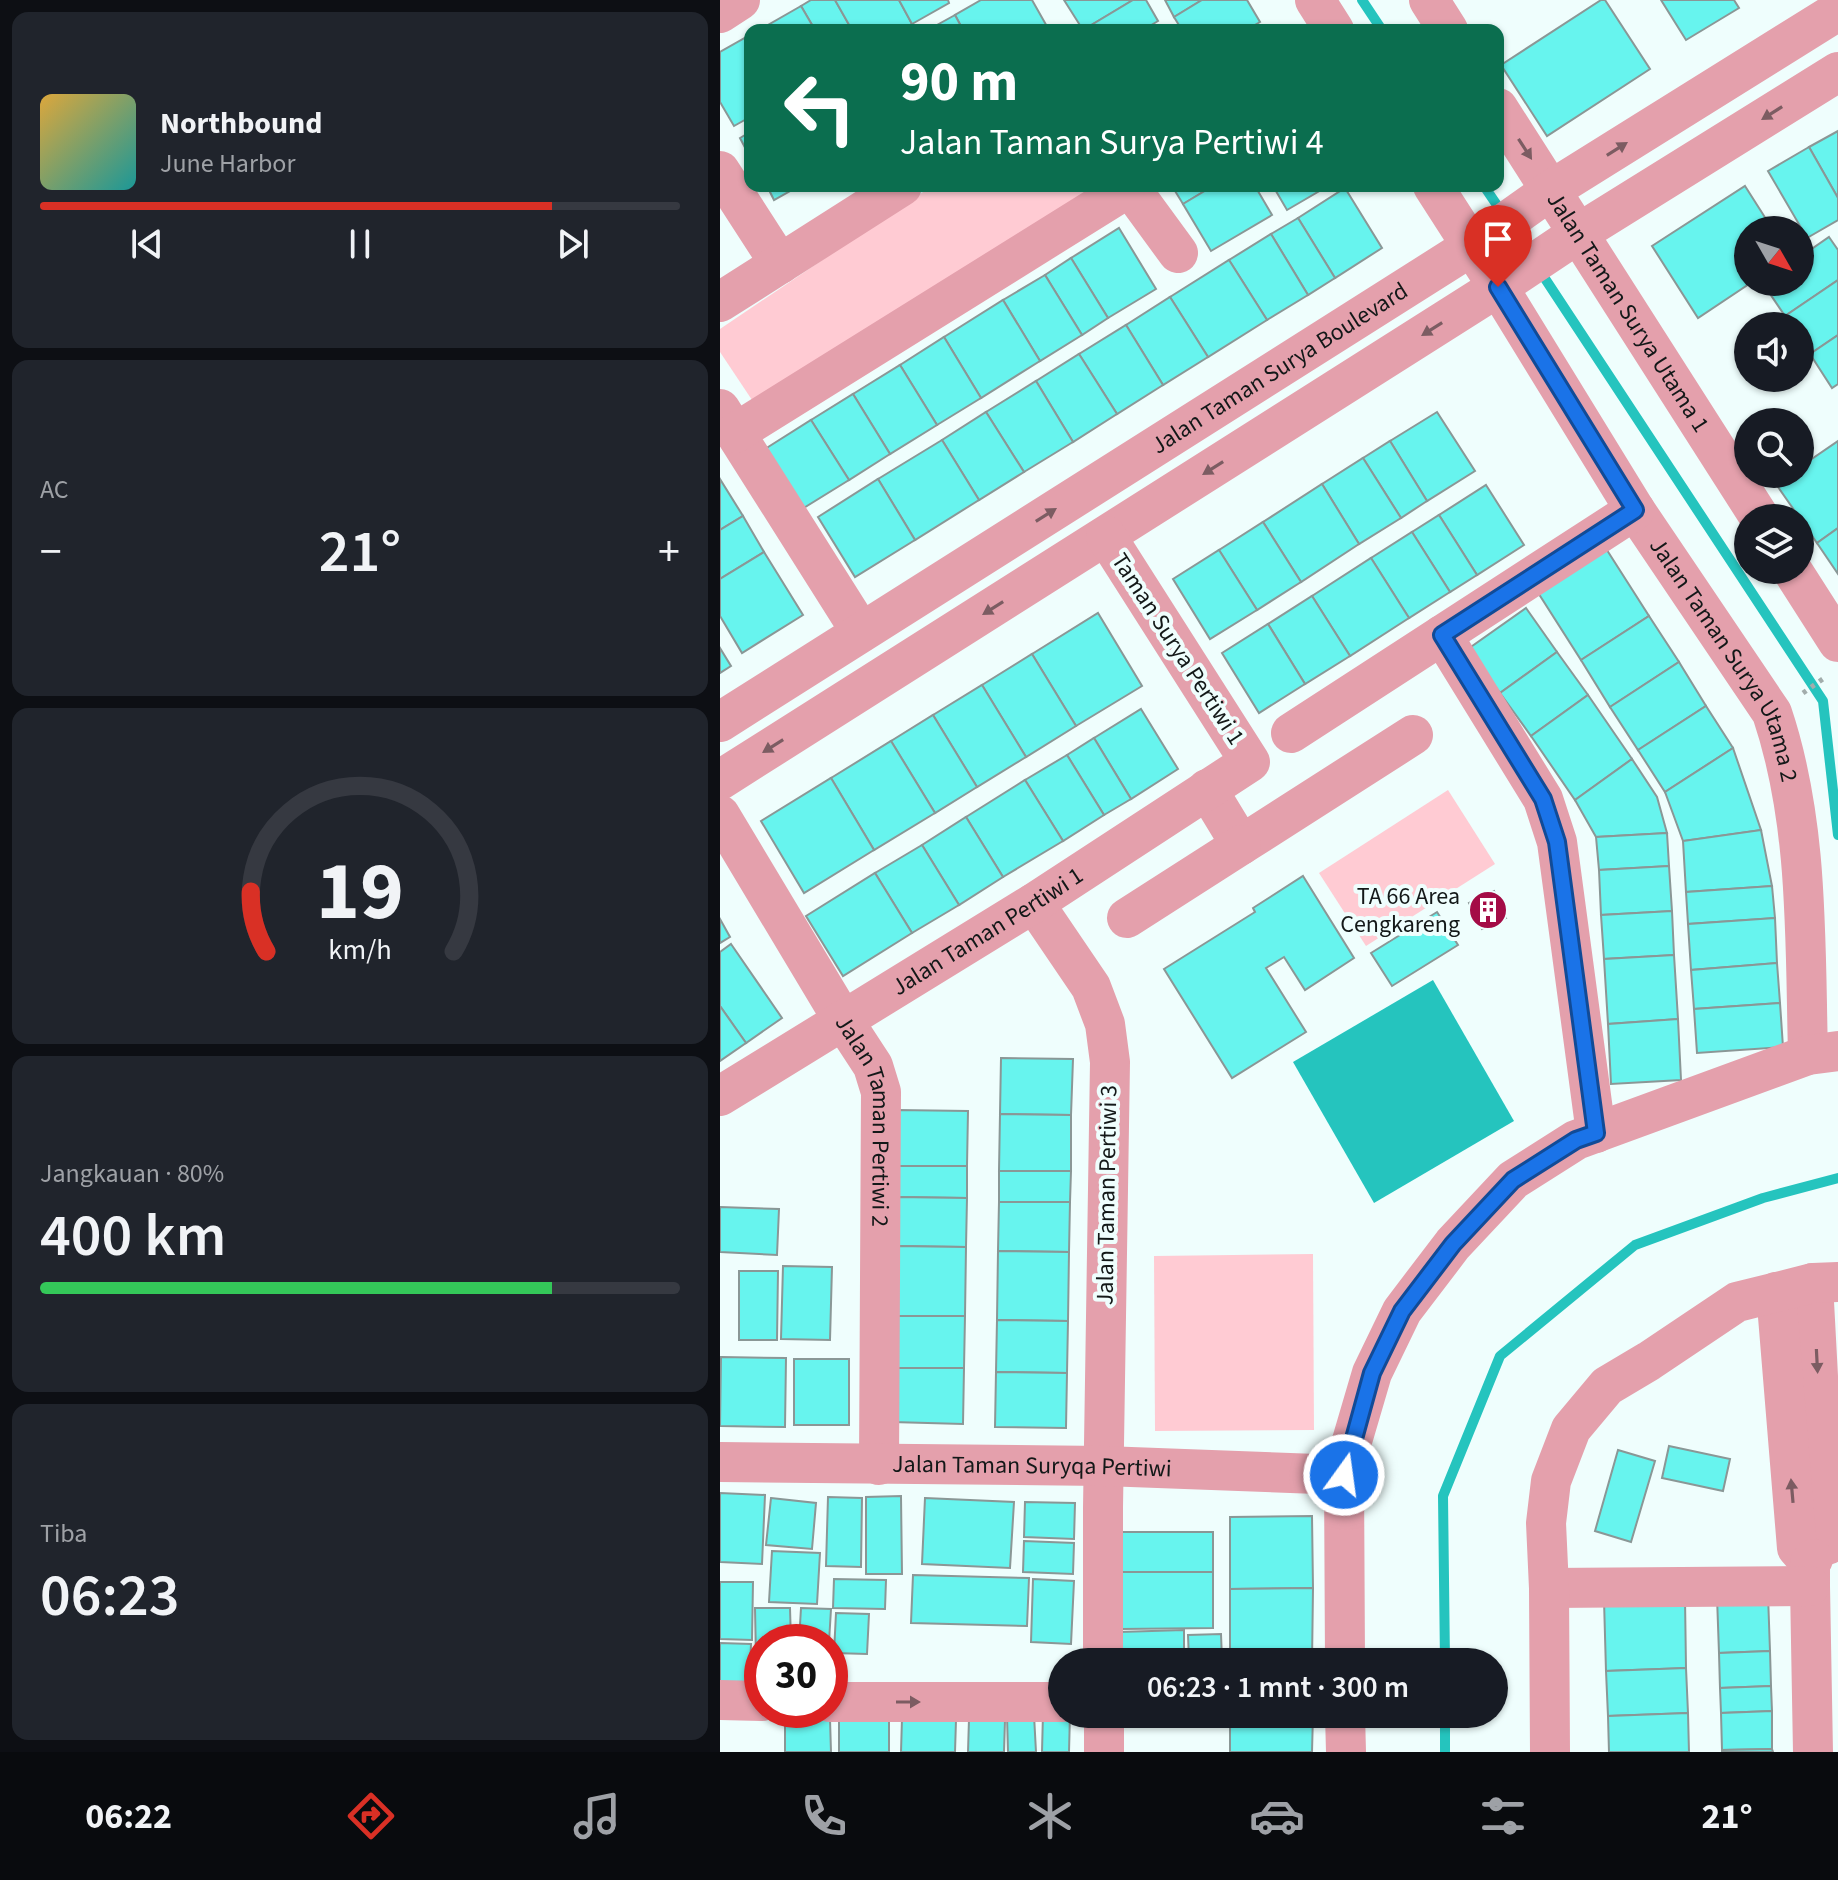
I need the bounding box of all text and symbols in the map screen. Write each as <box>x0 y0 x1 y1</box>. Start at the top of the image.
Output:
text: 90 m <box>900 43 1018 122</box>
icon: left <box>768 56 872 160</box>
text: Northbound <box>160 102 322 145</box>
one-way arrow <box>1761 106 1783 120</box>
text: Jalan Taman Surya Pertiwi 4 <box>900 117 1324 168</box>
one-way arrow <box>1517 138 1531 160</box>
one-way arrow <box>1607 141 1628 156</box>
text: June Harbor <box>160 145 296 182</box>
street label: Jalan Taman Surya Utama 1 <box>1538 185 1718 439</box>
pin <box>1464 205 1532 287</box>
north arrow <box>1734 216 1814 296</box>
map controls <box>1734 216 1814 584</box>
icon: arrive <box>1476 217 1520 261</box>
icon: previous <box>125 222 169 266</box>
icon: pause <box>338 222 382 266</box>
icon: next <box>551 222 595 266</box>
street label: Jalan Taman Surya Boulevard <box>1144 273 1415 462</box>
button: sound <box>1734 312 1814 392</box>
one-way arrow <box>1422 321 1443 336</box>
button: search <box>1734 408 1814 488</box>
one-way arrow <box>1202 461 1224 475</box>
text: AC <box>40 471 69 508</box>
button: layers <box>1734 504 1814 584</box>
one-way arrow <box>1035 509 1057 523</box>
text: 21° <box>319 510 401 595</box>
text: − <box>40 521 62 584</box>
text: + <box>658 521 680 584</box>
street label: Jalan Taman Surya Utama 2 <box>1641 530 1807 785</box>
street label: Taman Surya Pertiwi 1 <box>1103 546 1253 752</box>
one-way arrow <box>983 600 1004 615</box>
one-way arrow <box>763 739 784 754</box>
text: 19 <box>316 833 404 951</box>
street label: Jalan Taman Pertiwi 1 <box>885 858 1090 1004</box>
place label: TA 66 Area Cengkareng <box>1340 879 1460 942</box>
building icon: TA 66 Area Cengkareng <box>1467 889 1509 931</box>
text: km/h <box>328 930 392 970</box>
street label: Jalan Taman Pertiwi 2 <box>827 1008 899 1227</box>
street label: Jalan Taman Pertiwi 3 <box>1088 1085 1126 1305</box>
text: Jangkauan · 80% <box>40 1155 224 1192</box>
text: 400 km <box>40 1194 226 1279</box>
one-way arrow <box>1811 1349 1824 1374</box>
position arrow <box>1302 1433 1386 1517</box>
street label: Jalan Taman Suryqa Pertiwi <box>892 1446 1172 1486</box>
one-way arrow <box>1786 1478 1799 1503</box>
text: Tiba <box>40 1515 87 1552</box>
text: 06:23 <box>40 1554 180 1639</box>
speed limit sign: 30 <box>744 1624 848 1728</box>
text: 06:23 · 1 mnt · 300 m <box>1147 1666 1409 1709</box>
one-way arrow <box>896 1696 921 1708</box>
icon: directions <box>343 1788 399 1844</box>
icon: music <box>569 1788 625 1844</box>
icon: phone <box>796 1788 852 1844</box>
icon: climate <box>1022 1788 1078 1844</box>
icon: car <box>1249 1788 1305 1844</box>
icon: filters <box>1475 1788 1531 1844</box>
text: 06:22 <box>85 1791 172 1842</box>
text: 21° <box>1702 1791 1753 1842</box>

